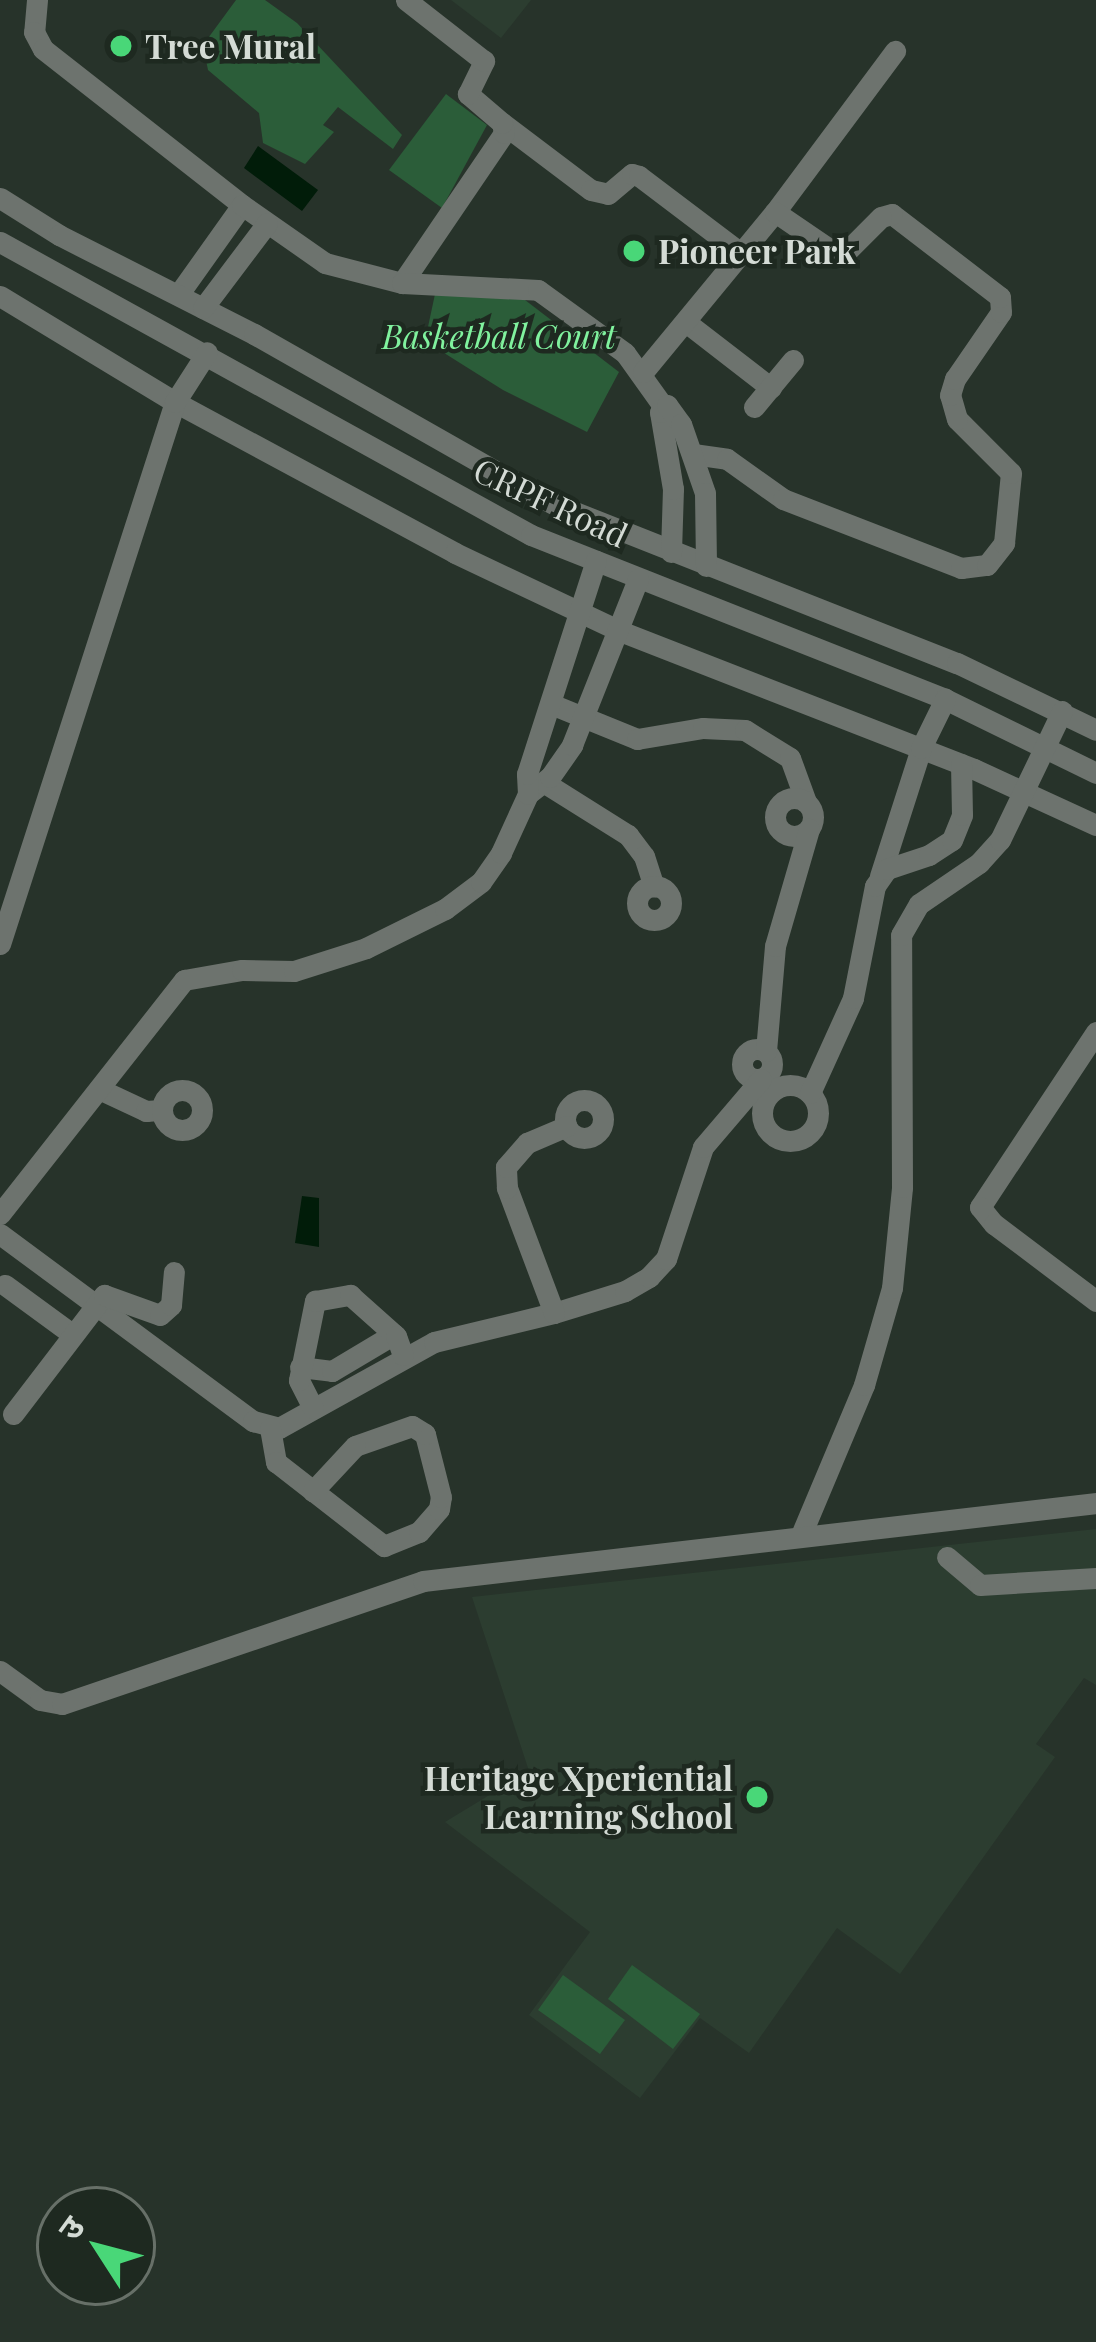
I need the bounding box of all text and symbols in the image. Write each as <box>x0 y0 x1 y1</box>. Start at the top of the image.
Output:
place label: Tree Mural <box>145 26 316 66</box>
marker: Tree Mural <box>108 33 134 59</box>
place label: Pioneer Park <box>658 231 856 271</box>
marker: Pioneer Park <box>621 238 647 264</box>
park label: Basketball Court <box>381 316 617 356</box>
street label: CRPF Road <box>468 449 634 555</box>
place label: Heritage Xperiential Learning School <box>423 1758 733 1836</box>
marker: Heritage Xperiential Learning School <box>744 1784 770 1810</box>
north arrow <box>36 2186 156 2306</box>
text: उ <box>46 2206 93 2247</box>

